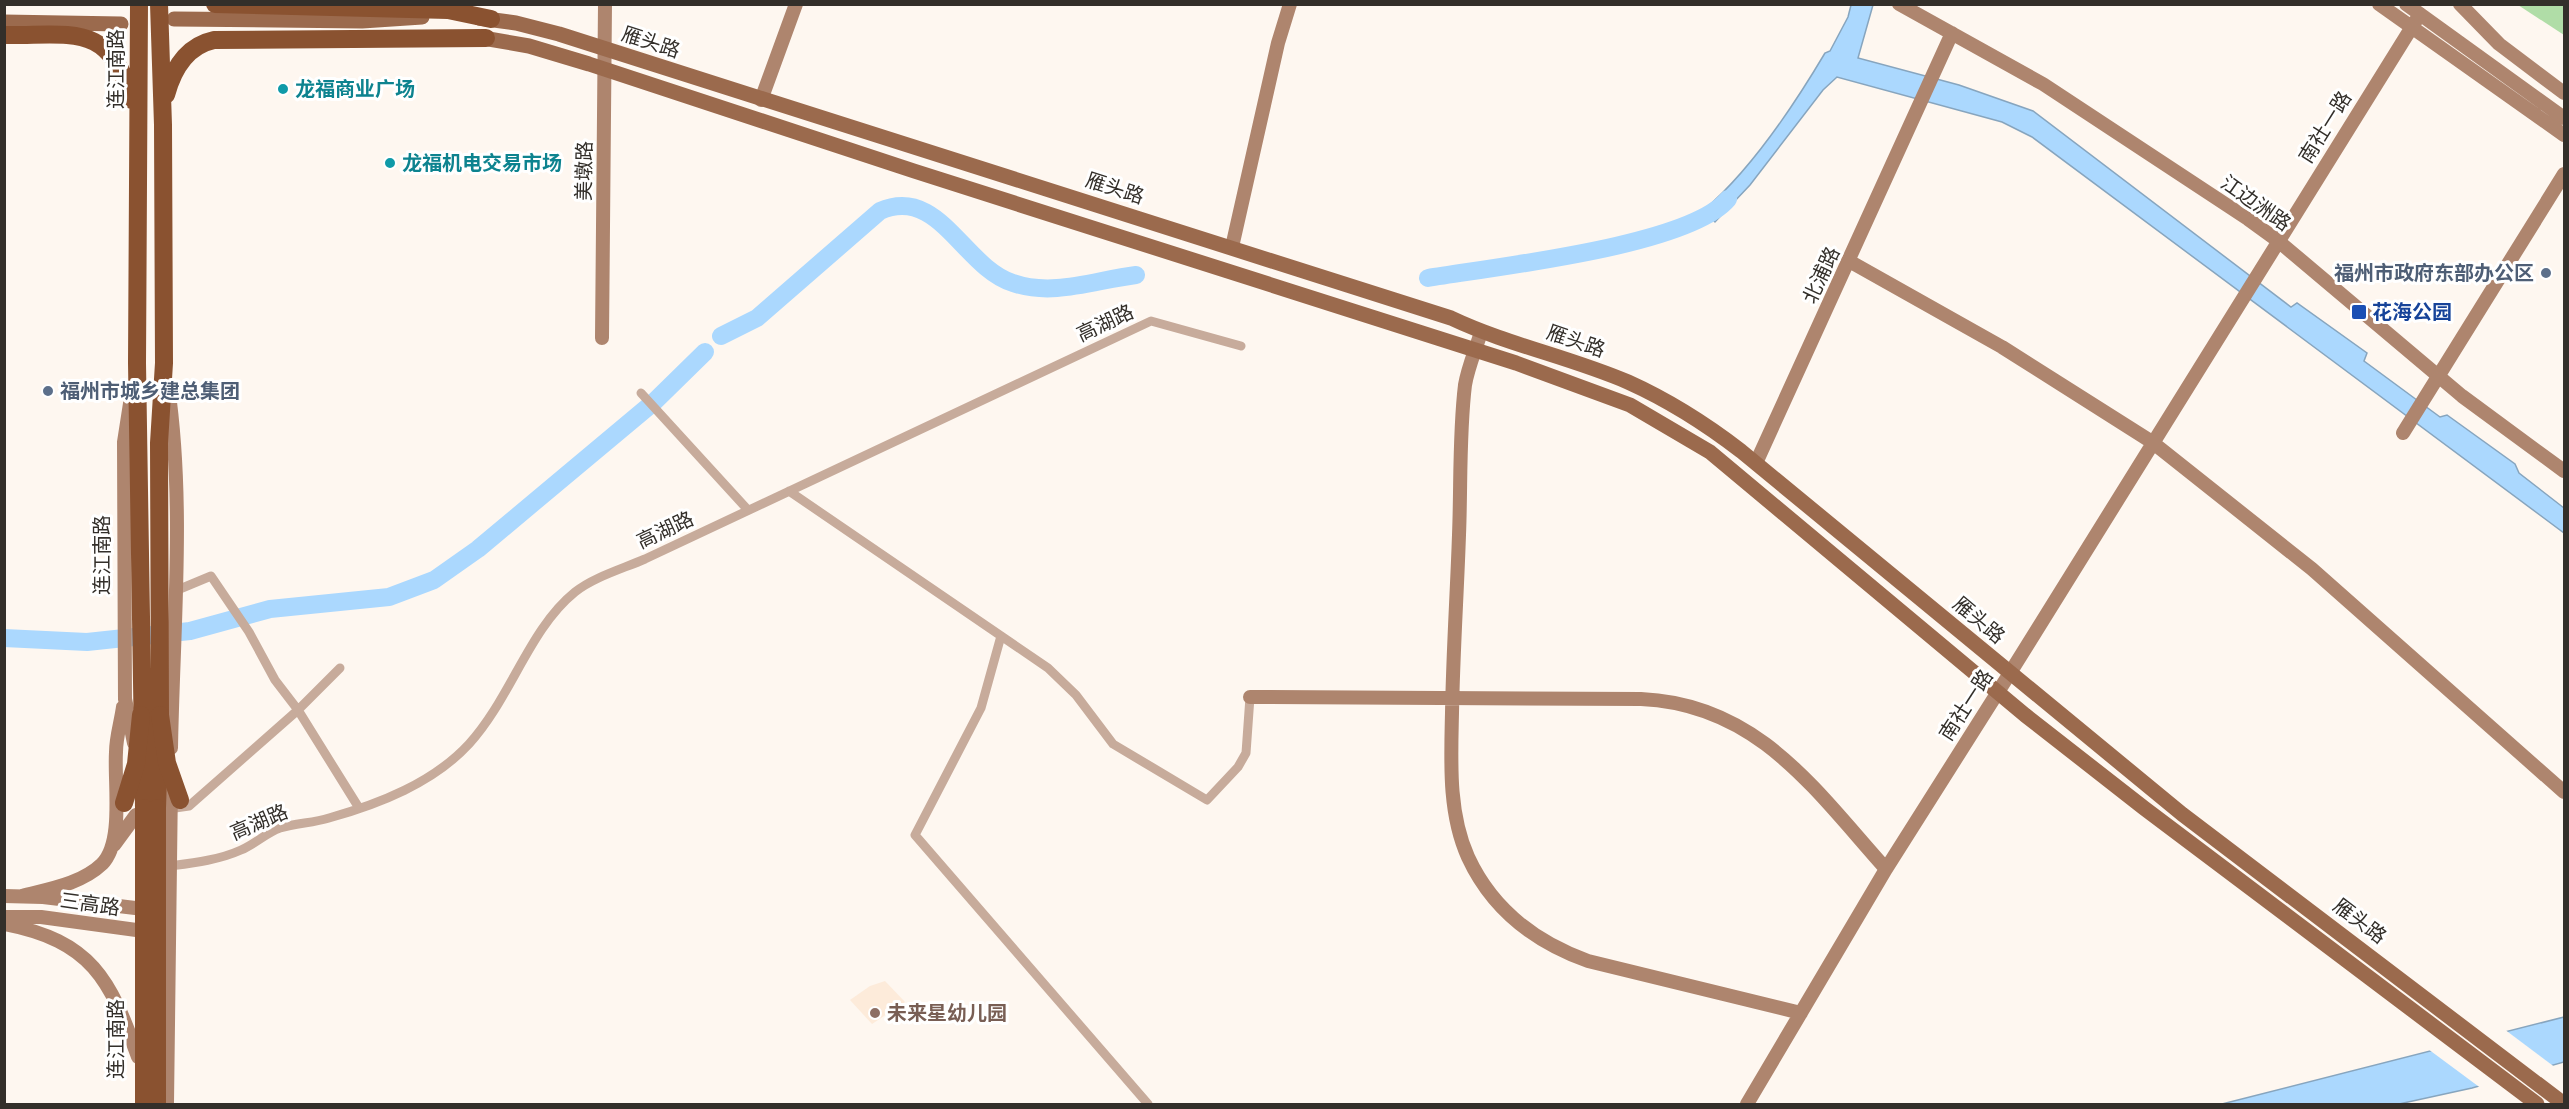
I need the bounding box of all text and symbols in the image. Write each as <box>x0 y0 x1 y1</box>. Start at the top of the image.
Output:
street label: 雁头路 <box>619 21 683 63</box>
street label: 连江南路 <box>104 29 128 109</box>
place label: 龙福商业广场 <box>295 77 415 101</box>
marker: 龙福商业广场 <box>276 82 290 96</box>
street label: 南社一路 <box>2294 87 2356 167</box>
street label: 美墩路 <box>571 141 597 201</box>
place label: 龙福机电交易市场 <box>402 151 562 175</box>
marker: 龙福机电交易市场 <box>383 156 397 170</box>
street label: 雁头路 <box>1083 167 1147 209</box>
street label: 江边洲路 <box>2216 170 2296 236</box>
street label: 北浦路 <box>1797 243 1845 307</box>
place label: 福州市政府东部办公区 <box>2334 261 2534 285</box>
marker: 福州市政府东部办公区 <box>2539 266 2553 280</box>
street label: 高湖路 <box>1073 299 1137 347</box>
place label: 花海公园 <box>2372 300 2452 324</box>
marker: 花海公园 <box>2350 303 2368 321</box>
street label: 雁头路 <box>1544 320 1608 362</box>
place label: 福州市城乡建总集团 <box>60 379 240 403</box>
marker: 福州市城乡建总集团 <box>41 384 55 398</box>
street label: 高湖路 <box>633 506 697 554</box>
street label: 连江南路 <box>90 515 114 595</box>
street label: 雁头路 <box>1948 592 2010 648</box>
street label: 南社一路 <box>1934 665 1998 745</box>
street label: 高湖路 <box>227 799 291 845</box>
street label: 三高路 <box>59 888 121 920</box>
street label: 雁头路 <box>2329 893 2391 949</box>
street label: 连江南路 <box>104 999 128 1079</box>
place label: 未来星幼儿园 <box>887 1001 1007 1025</box>
marker: 未来星幼儿园 <box>868 1006 882 1020</box>

